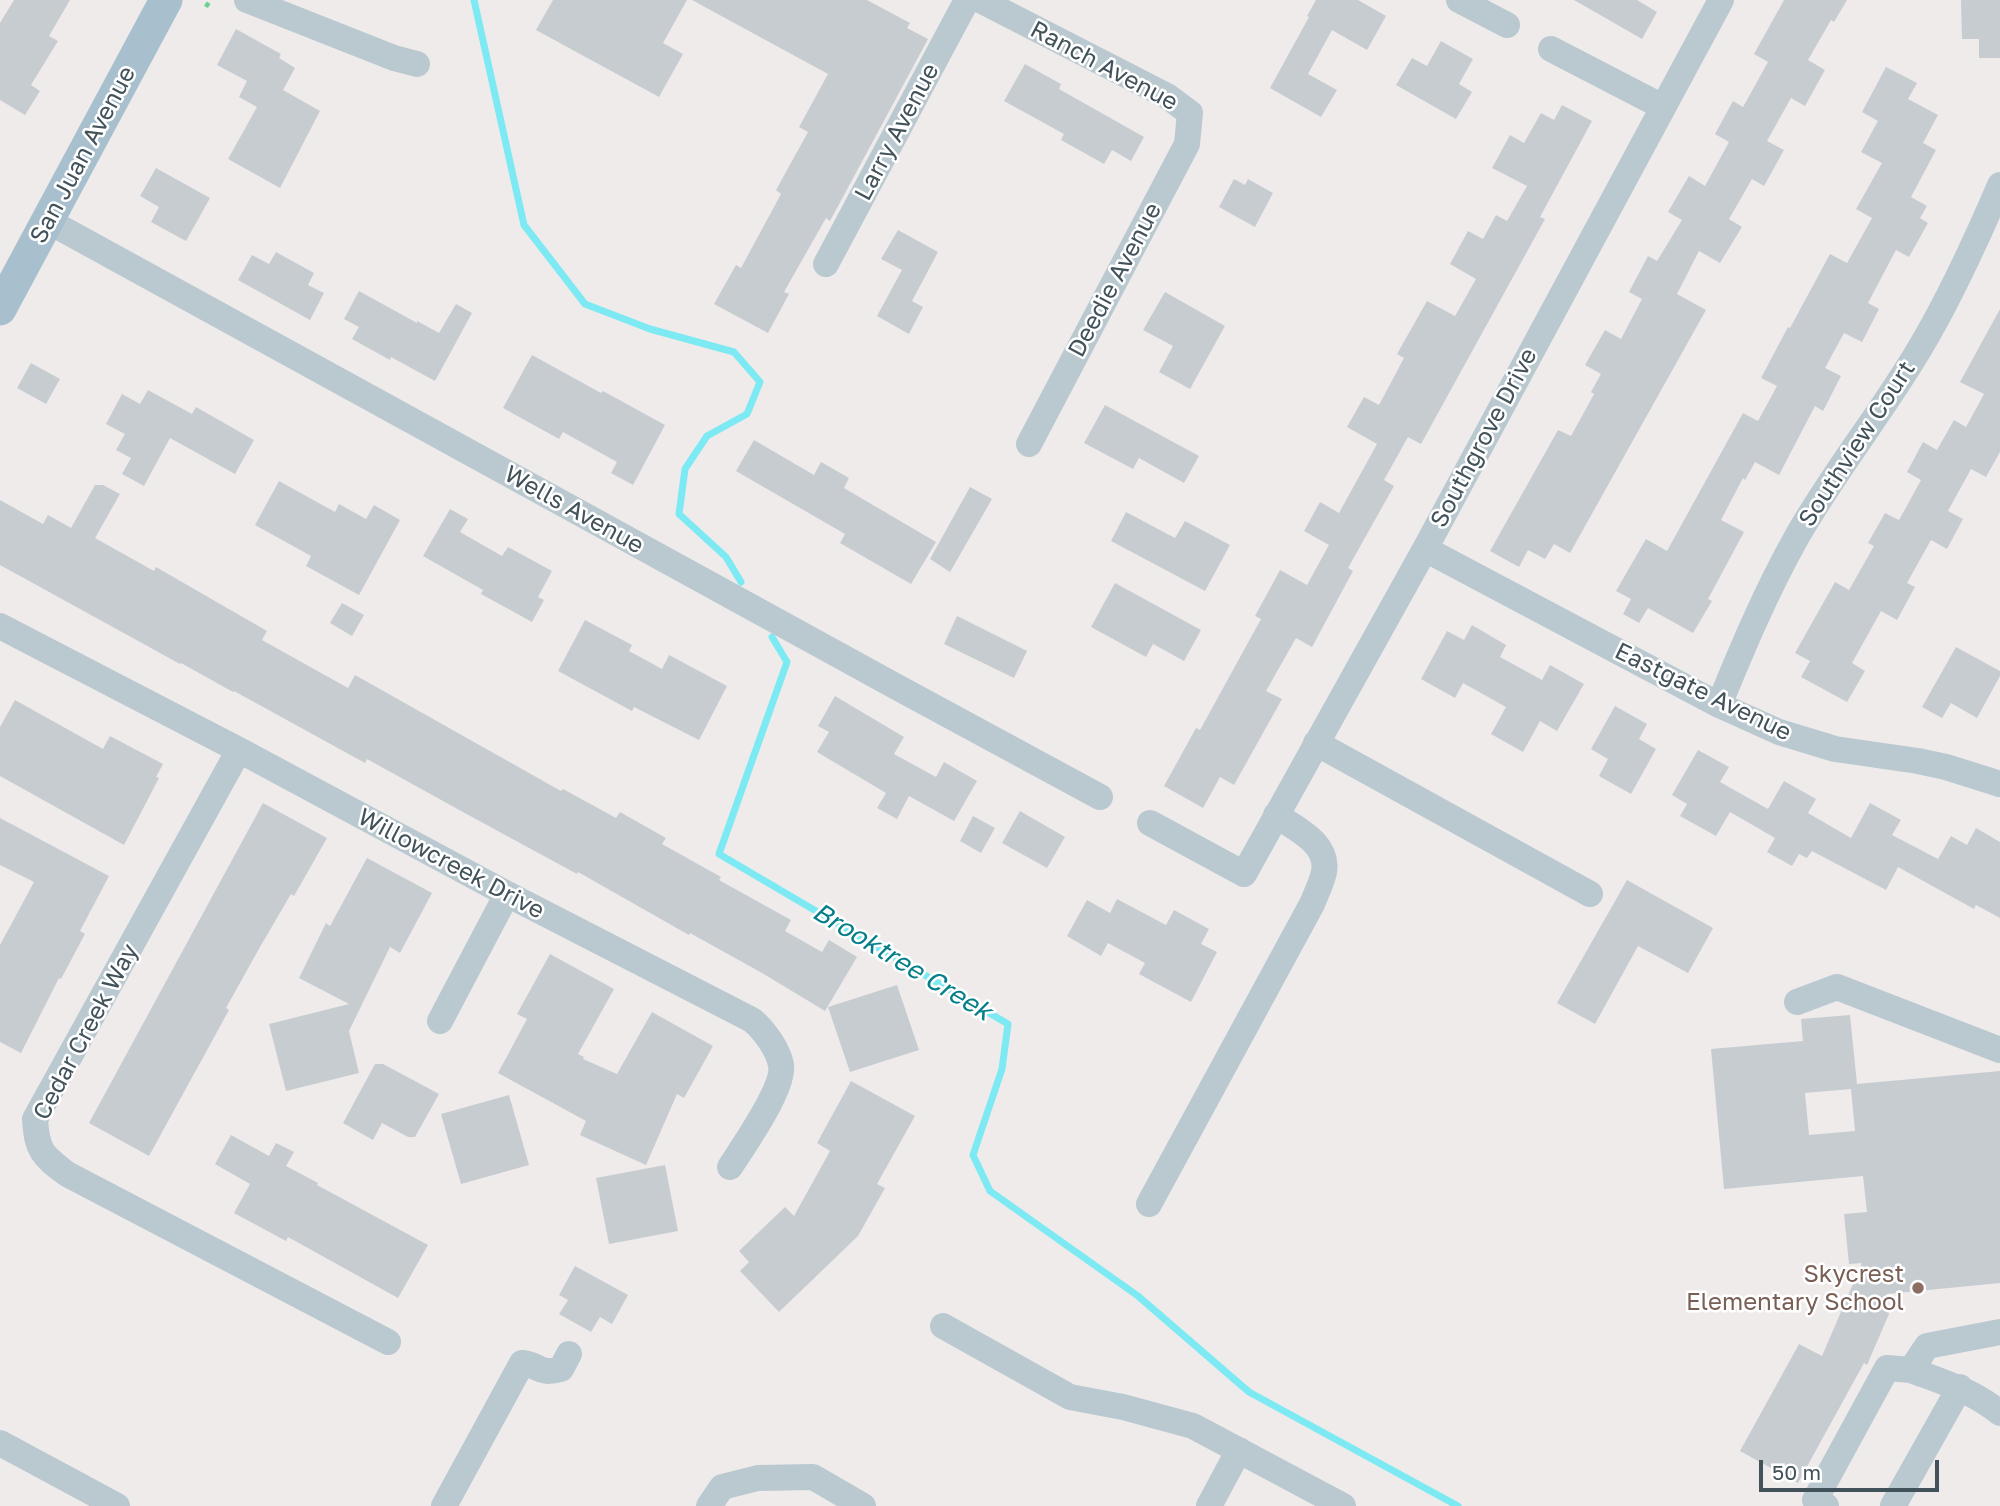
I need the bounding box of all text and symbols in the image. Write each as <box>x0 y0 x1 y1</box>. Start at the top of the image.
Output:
street label: Ranch Avenue <box>1025 15 1183 117</box>
street label: Larry Avenue <box>849 59 945 205</box>
street label: San Juan Avenue <box>24 61 142 249</box>
street label: Deedie Avenue <box>1062 198 1168 362</box>
street label: Southgrove Drive <box>1425 343 1543 533</box>
street label: Southview Court <box>1793 356 1921 532</box>
street label: Wells Avenue <box>499 460 649 560</box>
street label: Eastgate Avenue <box>1610 637 1796 747</box>
street label: Willowcreek Drive <box>353 803 549 925</box>
water label: Brooktree Creek <box>807 896 997 1028</box>
street label: Cedar Creek Way <box>27 939 145 1125</box>
place label: Skycrest Elementary School <box>1686 1260 1904 1316</box>
marker: Skycrest Elementary School <box>1910 1280 1926 1296</box>
scale bar <box>1762 1446 1942 1490</box>
text: 50 m <box>1772 1459 1821 1485</box>

